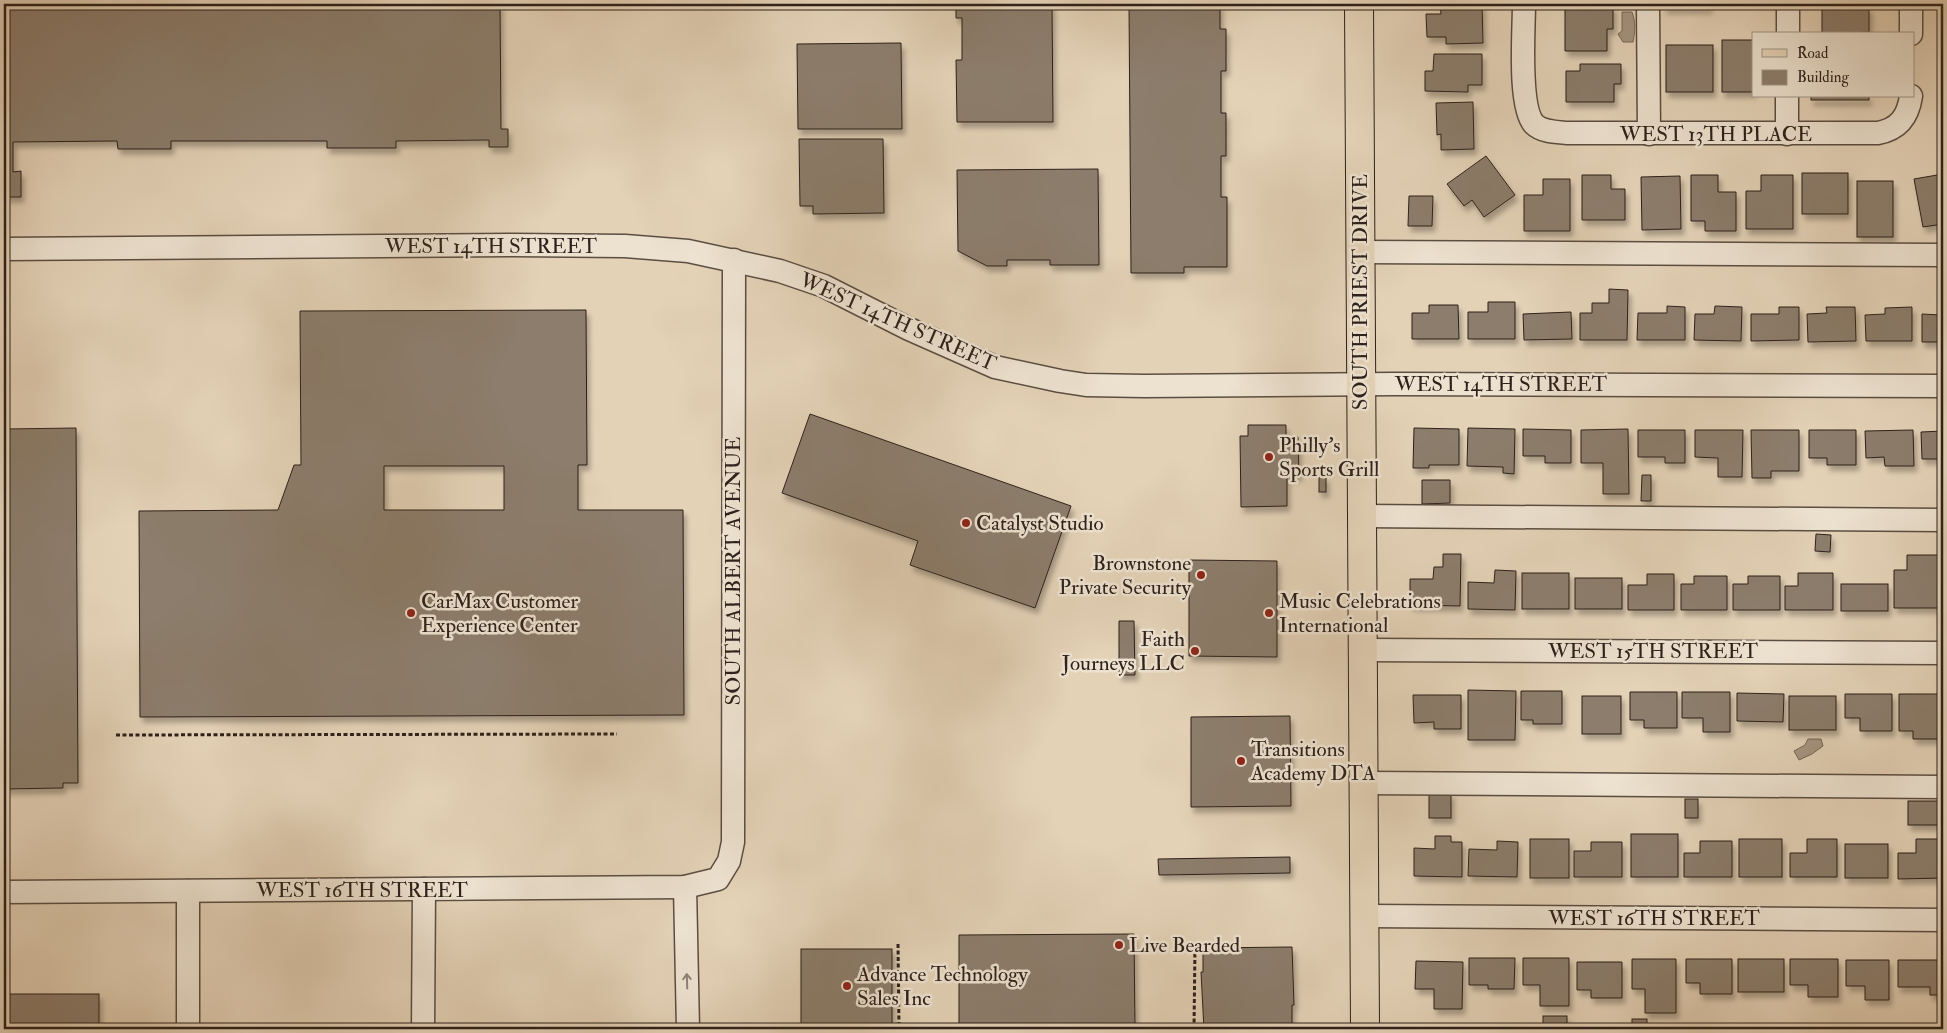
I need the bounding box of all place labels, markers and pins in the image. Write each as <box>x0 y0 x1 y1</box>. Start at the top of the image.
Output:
place label: Philly's Sports Grill <box>1279 432 1380 483</box>
marker: Philly's Sports Grill <box>1263 451 1275 463</box>
place label: Catalyst Studio <box>976 510 1104 537</box>
marker: Catalyst Studio <box>960 517 972 529</box>
place label: Brownstone Private Security <box>1059 550 1192 601</box>
marker: Brownstone Private Security <box>1195 569 1207 581</box>
place label: CarMax Customer Experience Center <box>421 588 578 639</box>
place label: Music Celebrations International <box>1279 588 1441 639</box>
marker: CarMax Customer Experience Center <box>405 607 417 619</box>
marker: Music Celebrations International <box>1263 607 1275 619</box>
place label: Faith Journeys LLC <box>1061 626 1185 677</box>
marker: Faith Journeys LLC <box>1189 645 1201 657</box>
place label: Transitions Academy DTA <box>1250 736 1376 787</box>
marker: Transitions Academy DTA <box>1235 755 1247 767</box>
place label: Live Bearded <box>1129 932 1241 959</box>
marker: Live Bearded <box>1113 939 1125 951</box>
place label: Advance Technology Sales Inc <box>856 961 1029 1012</box>
marker: Advance Technology Sales Inc <box>841 980 853 992</box>

